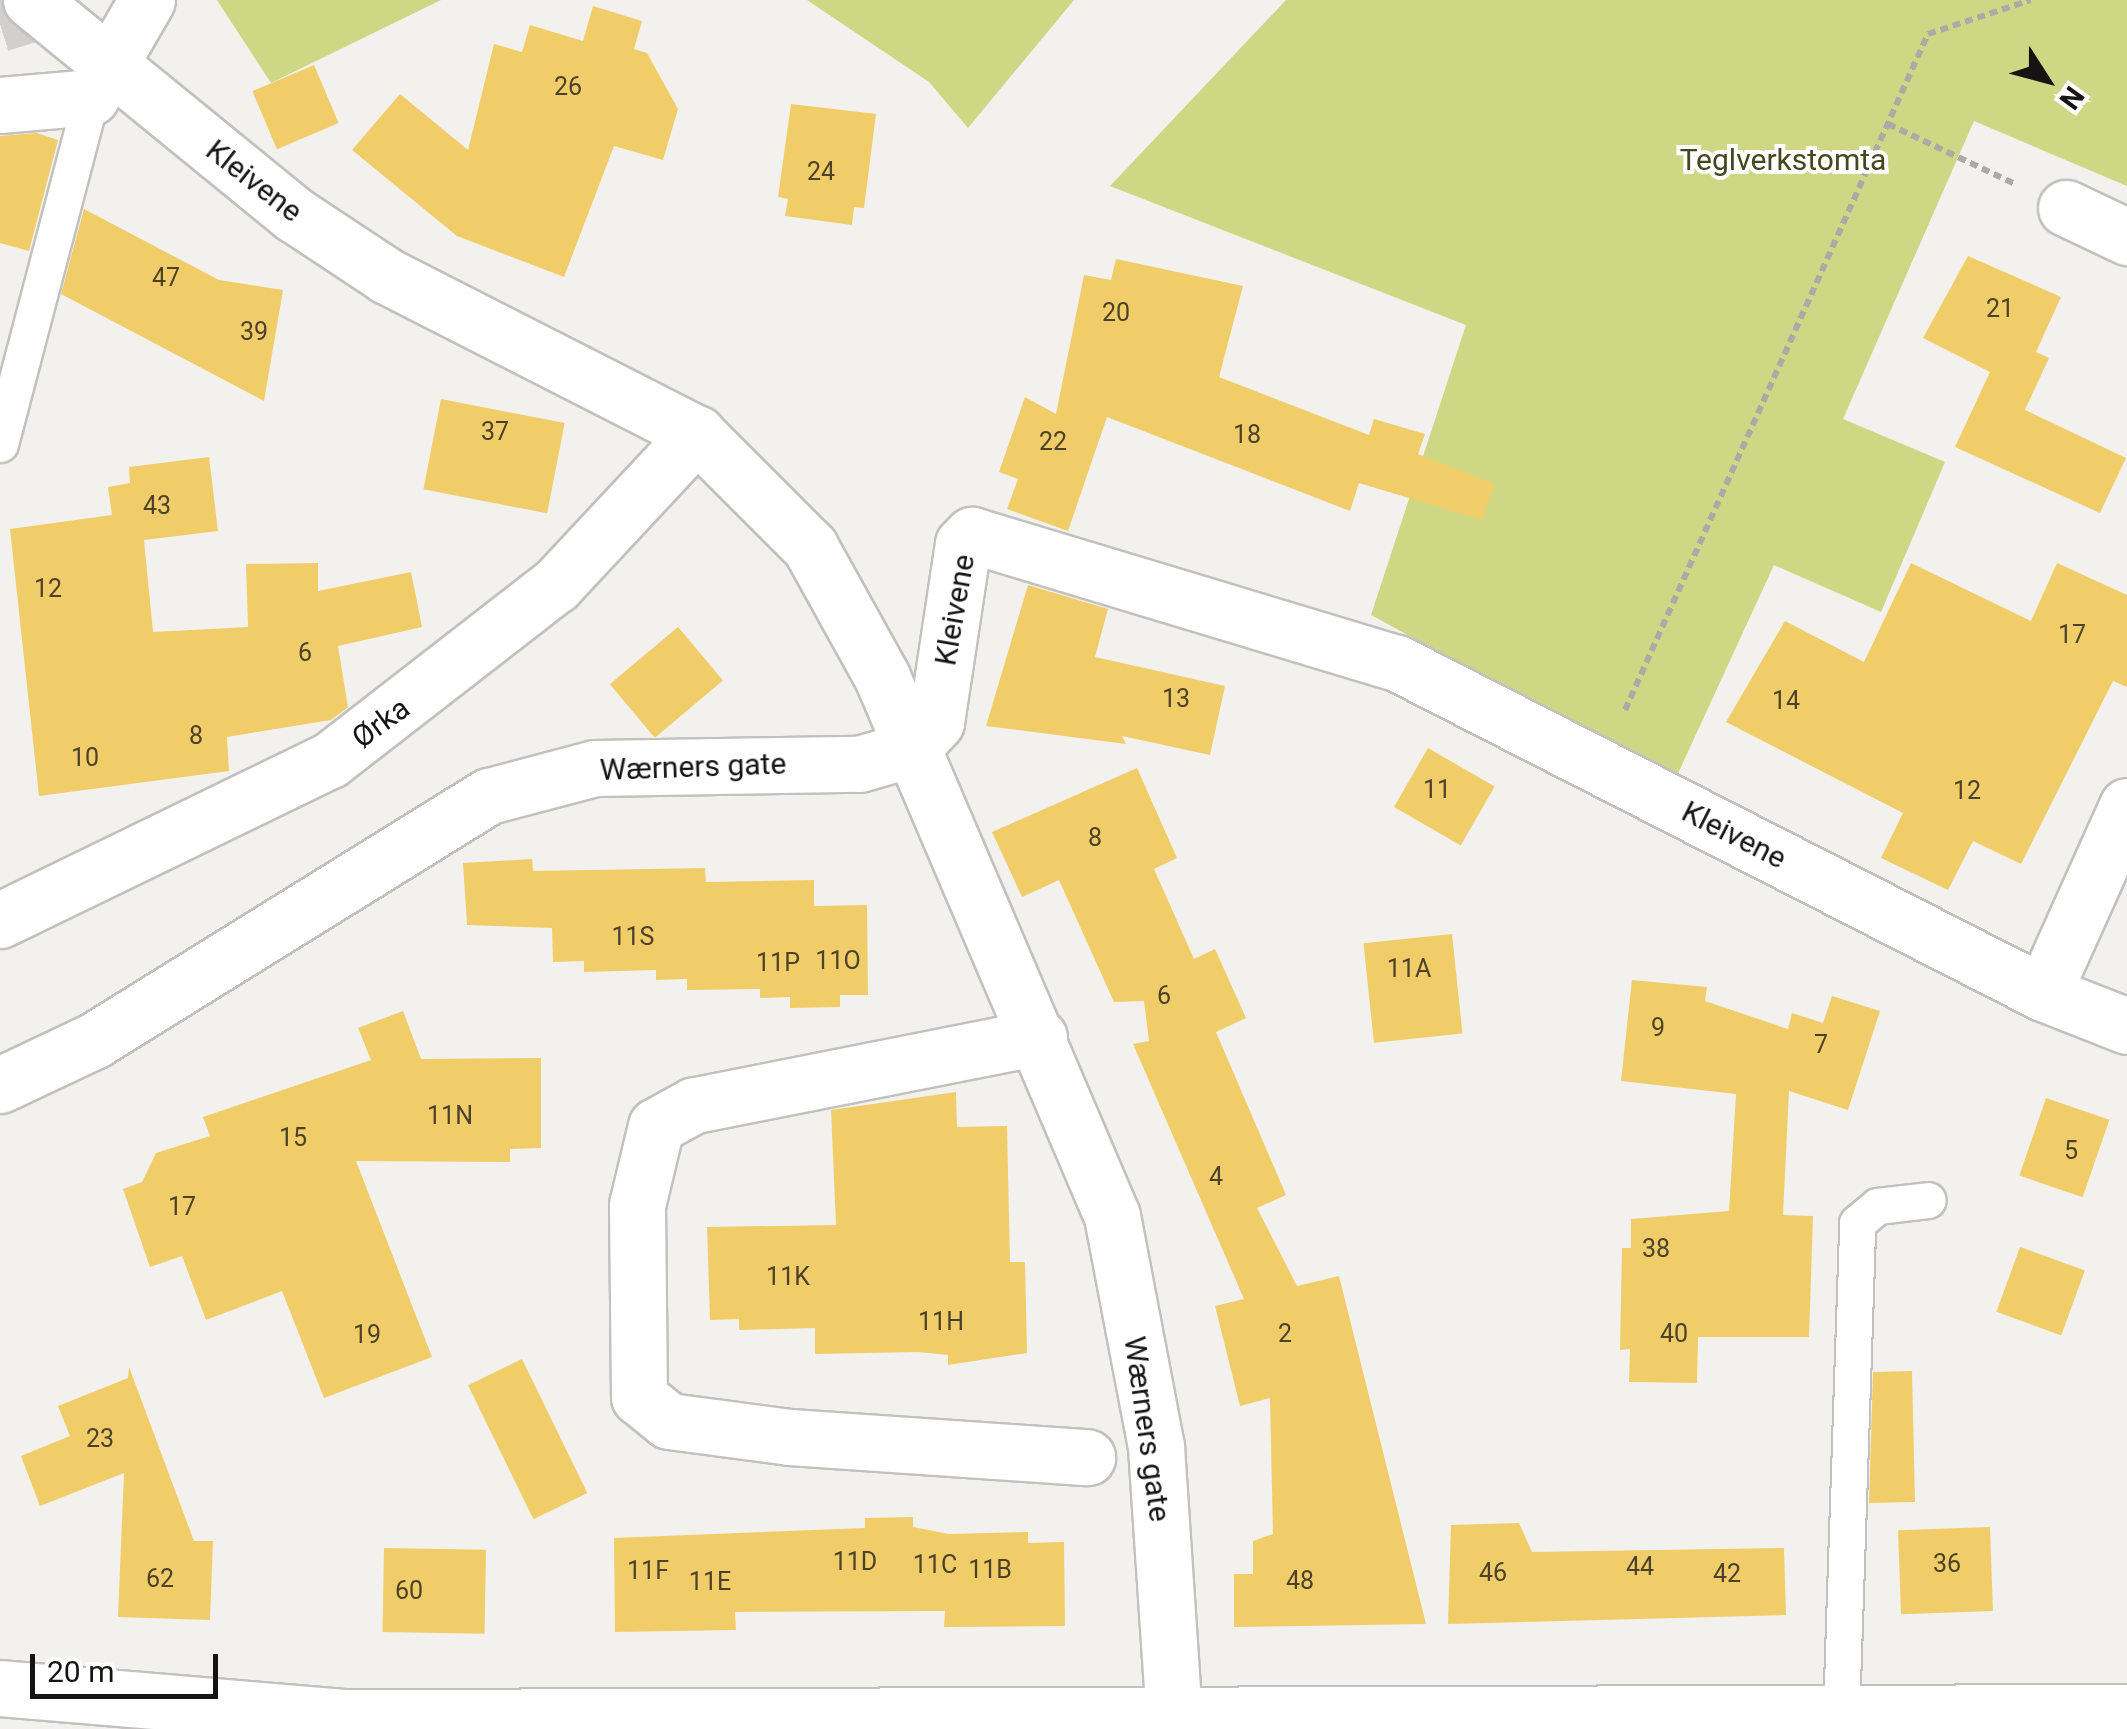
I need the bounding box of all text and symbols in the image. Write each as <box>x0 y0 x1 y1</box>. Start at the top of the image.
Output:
north arrow <box>1997 30 2097 130</box>
house number: 26 <box>554 72 582 102</box>
text: N <box>2053 80 2091 116</box>
street label: Kleivene <box>199 132 309 230</box>
park label: Teglverkstomta <box>1680 142 1886 178</box>
house number: 24 <box>807 157 835 187</box>
house number: 47 <box>152 263 180 293</box>
house number: 21 <box>1986 294 2014 324</box>
house number: 20 <box>1102 298 1130 328</box>
house number: 39 <box>240 317 268 347</box>
house number: 37 <box>481 417 509 447</box>
house number: 18 <box>1233 420 1261 450</box>
house number: 22 <box>1039 427 1067 457</box>
house number: 43 <box>143 491 171 521</box>
street label: Kleivene <box>928 552 982 668</box>
house number: 12 <box>34 574 62 604</box>
house number: 17 <box>2058 620 2086 650</box>
house number: 6 <box>298 638 312 668</box>
house number: 13 <box>1162 684 1190 714</box>
house number: 14 <box>1772 686 1800 716</box>
street label: Ørka <box>345 690 417 756</box>
house number: 8 <box>189 721 203 751</box>
house number: 10 <box>71 743 99 773</box>
street label: Wærners gate <box>599 746 787 788</box>
house number: 11 <box>1423 775 1451 805</box>
house number: 12 <box>1953 776 1981 806</box>
street label: Kleivene <box>1676 794 1792 876</box>
house number: 8 <box>1088 823 1102 853</box>
house number: 11S <box>612 922 654 952</box>
house number: 11O <box>815 946 861 976</box>
house number: 11P <box>756 948 800 978</box>
house number: 11A <box>1387 954 1431 984</box>
house number: 6 <box>1157 981 1171 1011</box>
house number: 9 <box>1651 1013 1665 1043</box>
house number: 7 <box>1814 1030 1828 1060</box>
house number: 11N <box>427 1101 473 1131</box>
house number: 15 <box>279 1123 307 1153</box>
house number: 5 <box>2064 1136 2078 1166</box>
house number: 4 <box>1209 1162 1223 1192</box>
house number: 17 <box>168 1192 196 1222</box>
house number: 38 <box>1642 1234 1670 1264</box>
house number: 11K <box>766 1262 810 1292</box>
house number: 11H <box>918 1307 964 1337</box>
house number: 2 <box>1278 1319 1292 1349</box>
house number: 40 <box>1660 1319 1688 1349</box>
house number: 19 <box>353 1320 381 1350</box>
street label: Wærners gate <box>1116 1334 1178 1524</box>
house number: 23 <box>86 1424 114 1454</box>
house number: 11D <box>833 1547 877 1577</box>
house number: 36 <box>1933 1549 1961 1579</box>
house number: 11C <box>913 1550 957 1580</box>
house number: 44 <box>1626 1552 1654 1582</box>
house number: 11B <box>968 1555 1012 1585</box>
house number: 11F <box>627 1556 669 1586</box>
house number: 46 <box>1479 1558 1507 1588</box>
house number: 42 <box>1713 1559 1741 1589</box>
house number: 62 <box>146 1564 174 1594</box>
house number: 48 <box>1286 1566 1314 1596</box>
house number: 11E <box>689 1567 731 1597</box>
house number: 60 <box>395 1576 423 1606</box>
scale bar <box>35 1634 222 1696</box>
text: 20 m <box>47 1654 114 1689</box>

